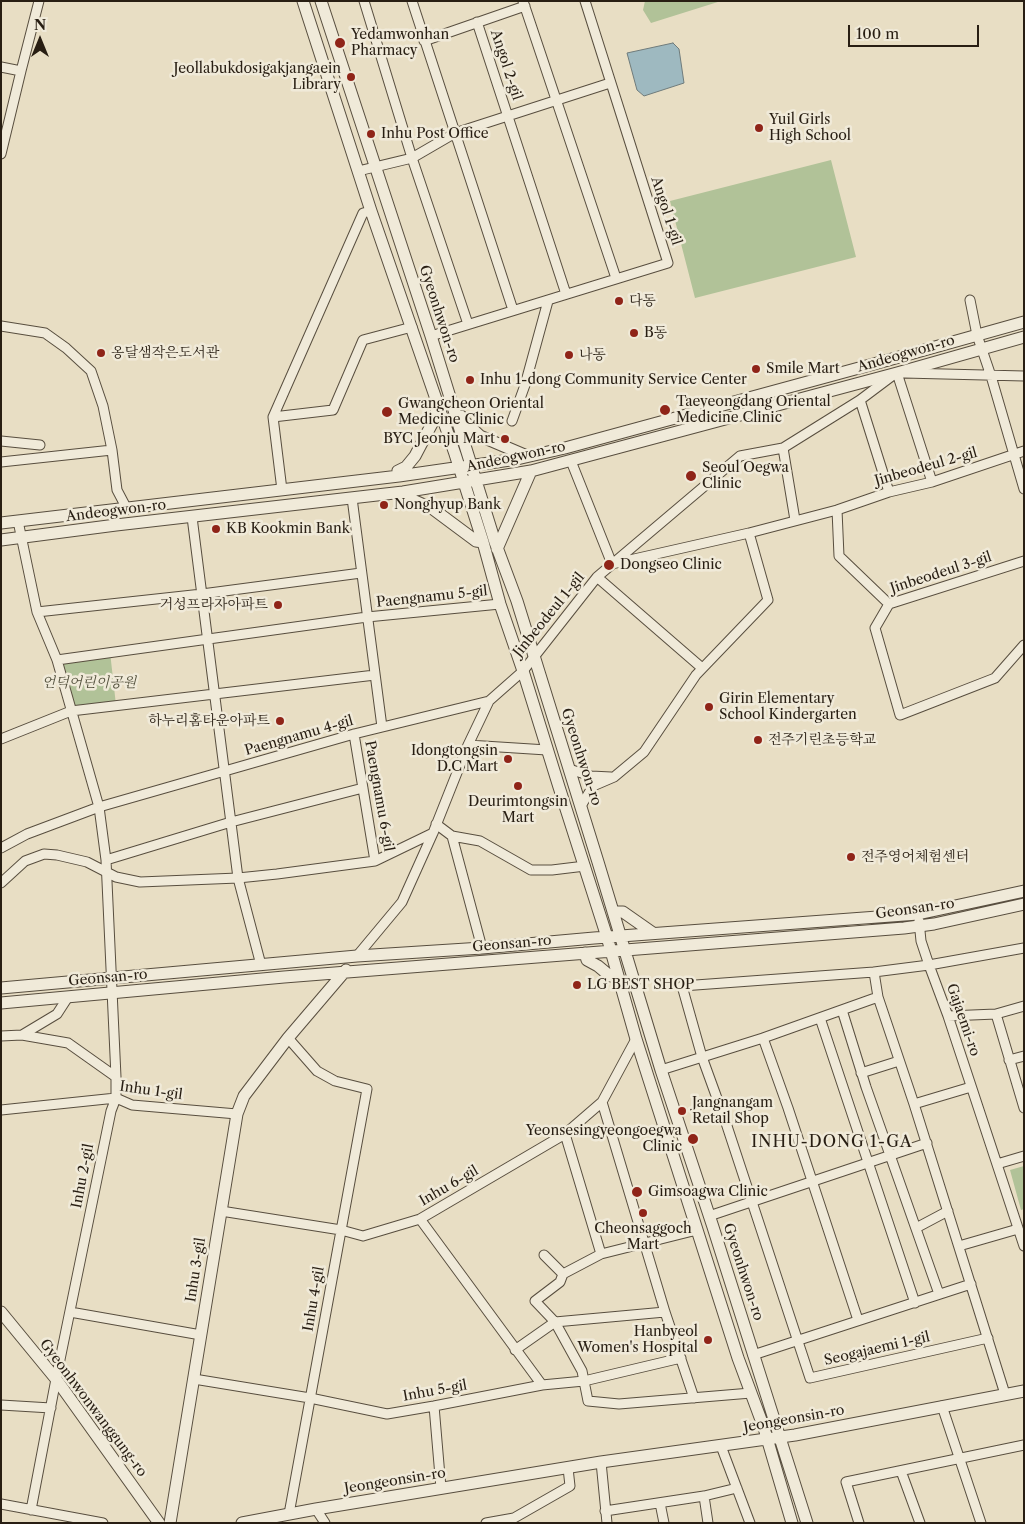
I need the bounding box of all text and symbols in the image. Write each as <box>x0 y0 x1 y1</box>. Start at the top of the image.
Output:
north arrow <box>15 15 65 65</box>
scale bar <box>850 15 981 47</box>
text: N <box>34 16 46 34</box>
text: 100 m <box>856 24 899 43</box>
place label: Yedamwonhan Pharmacy <box>351 27 449 59</box>
street label: Angol 2-gil <box>487 28 525 102</box>
marker: Yedamwonhan Pharmacy <box>333 36 347 50</box>
place label: Jeollabukdosigakjangaein Library <box>173 61 341 94</box>
marker: Jeollabukdosigakjangaein Library <box>345 71 357 83</box>
place label: Yuil Girls High School <box>769 112 851 144</box>
marker: Yuil Girls High School <box>753 122 765 134</box>
place label: Inhu Post Office <box>381 126 489 142</box>
marker: Inhu Post Office <box>365 128 377 140</box>
street label: Angol 1-gil <box>647 175 685 247</box>
street label: Gyeonhwon-ro <box>415 263 463 365</box>
place label: 다동 <box>629 293 656 309</box>
marker: 다동 <box>613 295 625 307</box>
place label: B동 <box>644 325 667 341</box>
marker: B동 <box>628 327 640 339</box>
street label: Andeogwon-ro <box>855 332 957 376</box>
place label: 옹달샘작은도서관 <box>111 345 219 361</box>
marker: 옹달샘작은도서관 <box>95 347 107 359</box>
place label: 나동 <box>579 347 606 363</box>
marker: 나동 <box>563 349 575 361</box>
place label: Smile Mart <box>766 361 840 377</box>
marker: Smile Mart <box>750 363 762 375</box>
place label: Inhu 1-dong Community Service Center <box>480 372 747 388</box>
marker: Inhu 1-dong Community Service Center <box>464 374 476 386</box>
place label: Taeyeongdang Oriental Medicine Clinic <box>676 394 831 427</box>
place label: Gwangcheon Oriental Medicine Clinic <box>398 396 544 428</box>
marker: Taeyeongdang Oriental Medicine Clinic <box>658 403 672 417</box>
marker: Gwangcheon Oriental Medicine Clinic <box>380 405 394 419</box>
place label: BYC Jeonju Mart <box>383 431 495 447</box>
marker: BYC Jeonju Mart <box>499 433 511 445</box>
street label: Andeogwon-ro <box>465 438 567 476</box>
street label: Jinbeodeul 2-gil <box>873 444 979 490</box>
place label: Seoul Oegwa Clinic <box>702 460 789 492</box>
marker: Seoul Oegwa Clinic <box>684 469 698 483</box>
street label: Andeogwon-ro <box>65 497 167 525</box>
place label: Nonghyup Bank <box>394 497 501 513</box>
marker: Nonghyup Bank <box>378 499 390 511</box>
place label: KB Kookmin Bank <box>226 521 350 537</box>
marker: KB Kookmin Bank <box>210 523 222 535</box>
street label: Jinbeodeul 3-gil <box>888 549 994 597</box>
place label: Dongseo Clinic <box>620 557 722 573</box>
marker: Dongseo Clinic <box>602 558 616 572</box>
street label: Jinbeodeul 1-gil <box>510 569 588 661</box>
street label: Paengnamu 5-gil <box>376 583 488 611</box>
place label: 거성프라자아파트 <box>160 597 268 613</box>
marker: 거성프라자아파트 <box>272 599 284 611</box>
park label: 언덕어린이공원 <box>42 675 136 691</box>
place label: Girin Elementary School Kindergarten <box>719 691 857 724</box>
marker: Girin Elementary School Kindergarten <box>703 701 715 713</box>
street label: Gyeonhwon-ro <box>557 706 605 808</box>
street label: Paengnamu 4-gil <box>243 712 355 760</box>
place label: 하누리홈타운아파트 <box>148 713 270 729</box>
marker: 하누리홈타운아파트 <box>274 715 286 727</box>
place label: 전주기린초등학교 <box>768 732 876 748</box>
marker: 전주기린초등학교 <box>752 734 764 746</box>
street label: Paengnamu 6-gil <box>361 739 397 853</box>
place label: Idongtongsin D.C Mart <box>411 743 498 776</box>
marker: Idongtongsin D.C Mart <box>502 753 514 765</box>
marker: Deurimtongsin Mart <box>512 780 524 792</box>
place label: Deurimtongsin Mart <box>468 794 568 826</box>
place label: 전주영어체험센터 <box>861 849 969 865</box>
marker: 전주영어체험센터 <box>845 851 857 863</box>
street label: Geonsan-ro <box>875 895 955 923</box>
street label: Geonsan-ro <box>472 932 552 956</box>
street label: Geonsan-ro <box>68 966 148 990</box>
place label: LG BEST SHOP <box>587 977 694 993</box>
marker: LG BEST SHOP <box>571 979 583 991</box>
street label: Gajaemi-ro <box>943 981 983 1059</box>
street label: Inhu 1-gil <box>119 1078 183 1104</box>
place label: Jangnangam Retail Shop <box>692 1095 773 1128</box>
marker: Jangnangam Retail Shop <box>676 1105 688 1117</box>
place label: Yeonsesingyeongoegwa Clinic <box>526 1123 682 1156</box>
marker: Yeonsesingyeongoegwa Clinic <box>686 1132 700 1146</box>
district label: INHU-DONG 1-GA <box>750 1132 914 1152</box>
street label: Inhu 2-gil <box>69 1142 97 1210</box>
street label: Inhu 6-gil <box>416 1162 482 1210</box>
place label: Gimsoagwa Clinic <box>648 1184 768 1200</box>
marker: Gimsoagwa Clinic <box>630 1185 644 1199</box>
marker: Cheonsaggoch Mart <box>637 1207 649 1219</box>
place label: Cheonsaggoch Mart <box>594 1221 692 1254</box>
street label: Gyeonhwon-ro <box>719 1221 767 1323</box>
street label: Inhu 3-gil <box>183 1237 209 1303</box>
street label: Inhu 4-gil <box>300 1265 328 1333</box>
place label: Hanbyeol Women's Hospital <box>577 1324 698 1356</box>
street label: Seogajaemi 1-gil <box>823 1329 931 1369</box>
marker: Hanbyeol Women's Hospital <box>702 1334 714 1346</box>
street label: Gyeonhwonwanggung-ro <box>36 1336 150 1480</box>
street label: Inhu 5-gil <box>402 1377 468 1405</box>
street label: Jeongeonsin-ro <box>742 1402 846 1436</box>
street label: Jeongeonsin-ro <box>343 1465 447 1497</box>

